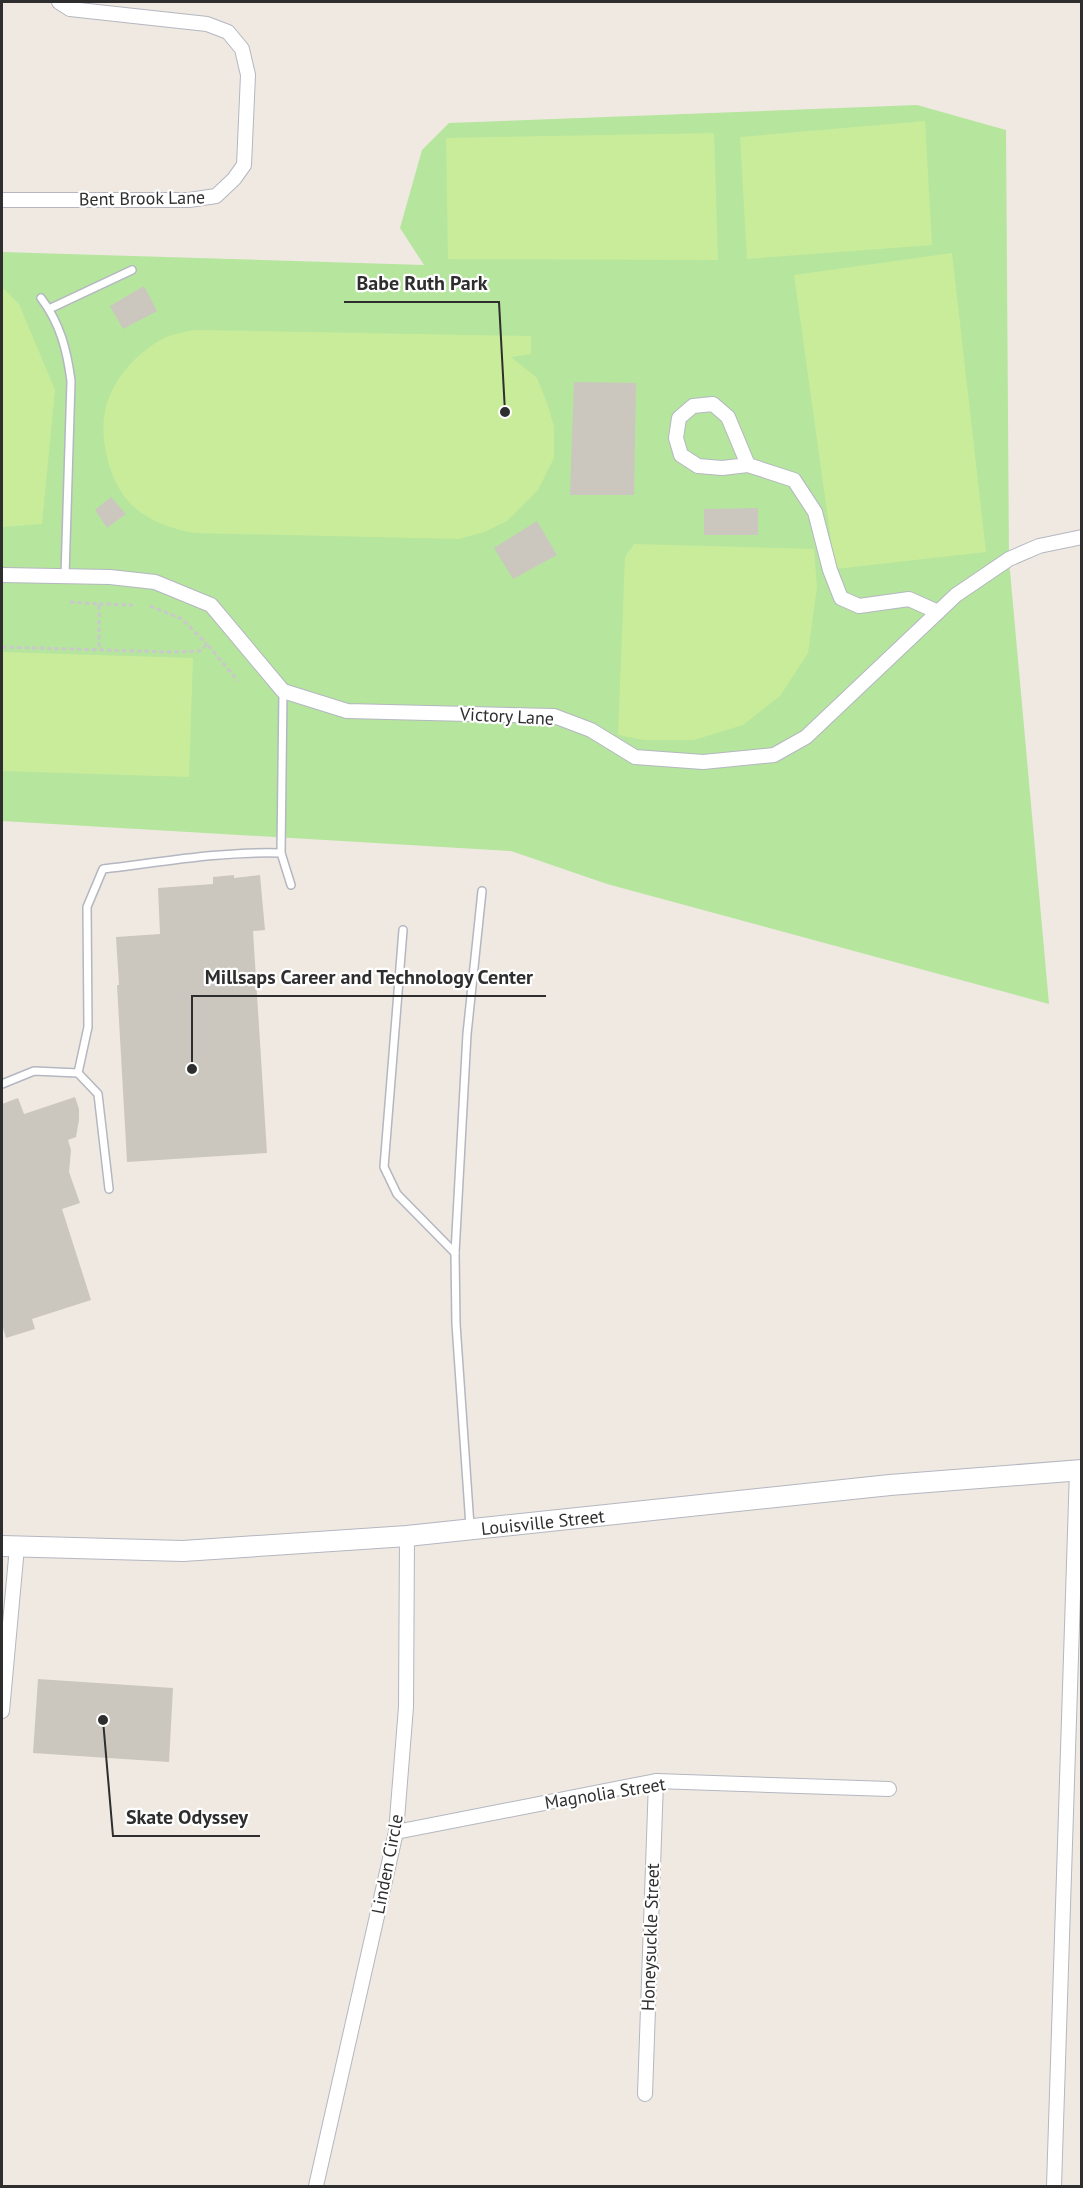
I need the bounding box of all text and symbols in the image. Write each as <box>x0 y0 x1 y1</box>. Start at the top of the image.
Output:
street label: Bent Brook Lane <box>79 185 205 211</box>
callout: Babe Ruth Park <box>344 264 499 302</box>
text: Babe Ruth Park <box>356 270 488 296</box>
street label: Victory Lane <box>458 702 555 730</box>
callout: Millsaps Career and Technology Center <box>192 958 546 996</box>
text: Millsaps Career and Technology Center <box>205 964 533 990</box>
street label: Louisville Street <box>480 1504 606 1540</box>
street label: Magnolia Street <box>543 1772 667 1814</box>
callout: Skate Odyssey <box>113 1798 260 1836</box>
text: Skate Odyssey <box>126 1804 249 1830</box>
street label: Linden Circle <box>366 1812 408 1916</box>
street label: Honeysuckle Street <box>636 1863 664 2011</box>

